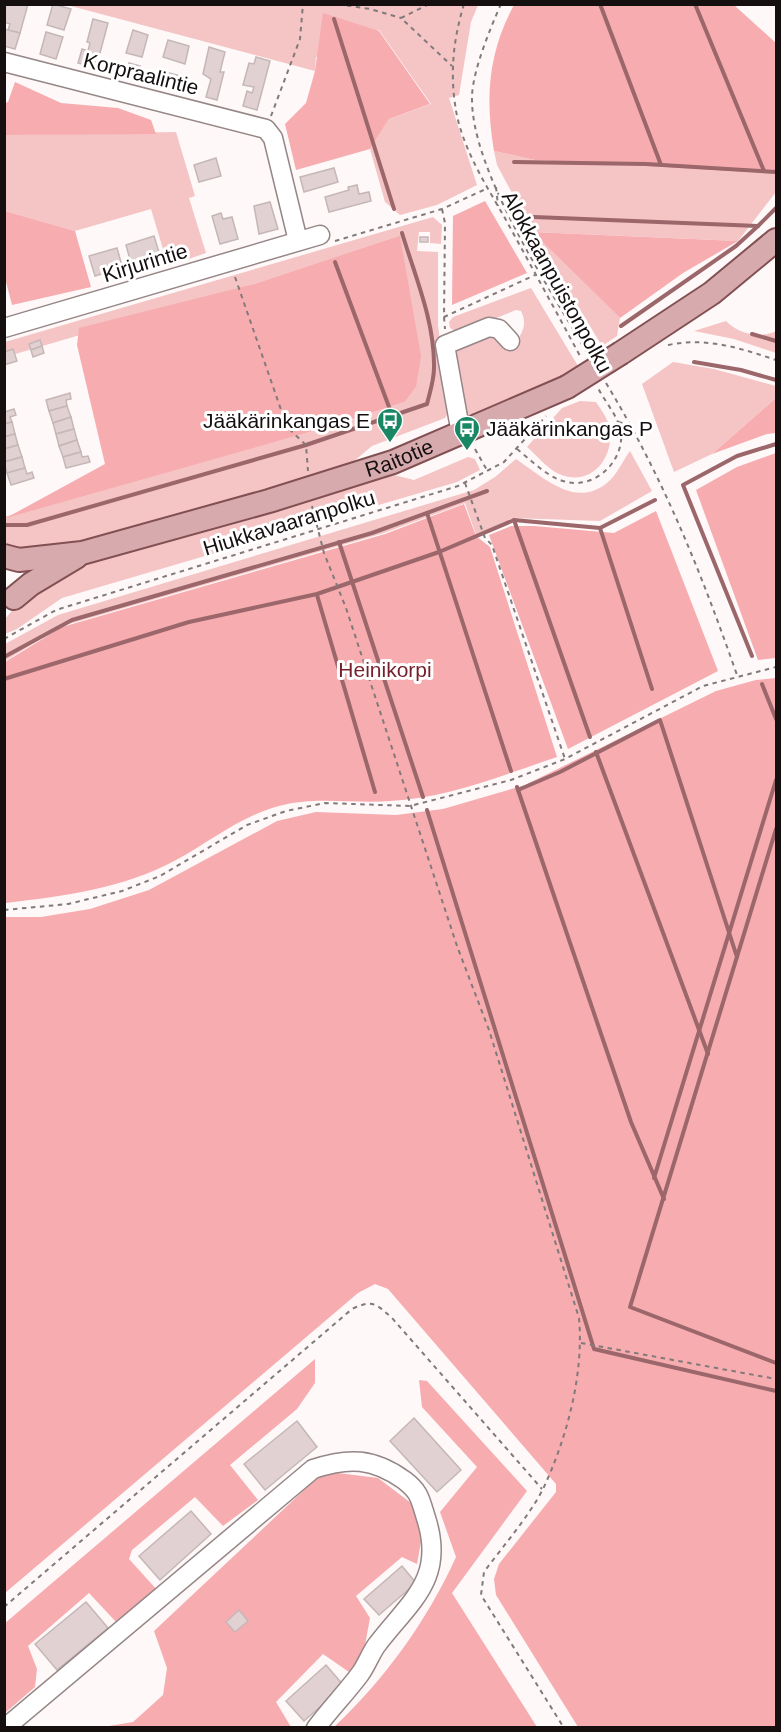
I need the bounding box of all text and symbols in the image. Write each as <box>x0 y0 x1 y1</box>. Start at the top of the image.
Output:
street label: Korpraalintie <box>81 48 201 99</box>
street label: Alokkaanpuistonpolku <box>498 187 617 377</box>
street label: Kirjurintie <box>100 239 190 286</box>
bus stop icon: Jääkärinkangas E <box>375 406 405 444</box>
place label: Jääkärinkangas E <box>203 409 370 432</box>
bus stop icon: Jääkärinkangas P <box>452 414 482 452</box>
place label: Jääkärinkangas P <box>486 417 653 440</box>
street label: Raitotie <box>362 434 437 481</box>
street label: Hiukkavaaranpolku <box>200 485 378 560</box>
park label: Heinikorpi <box>338 658 432 681</box>

